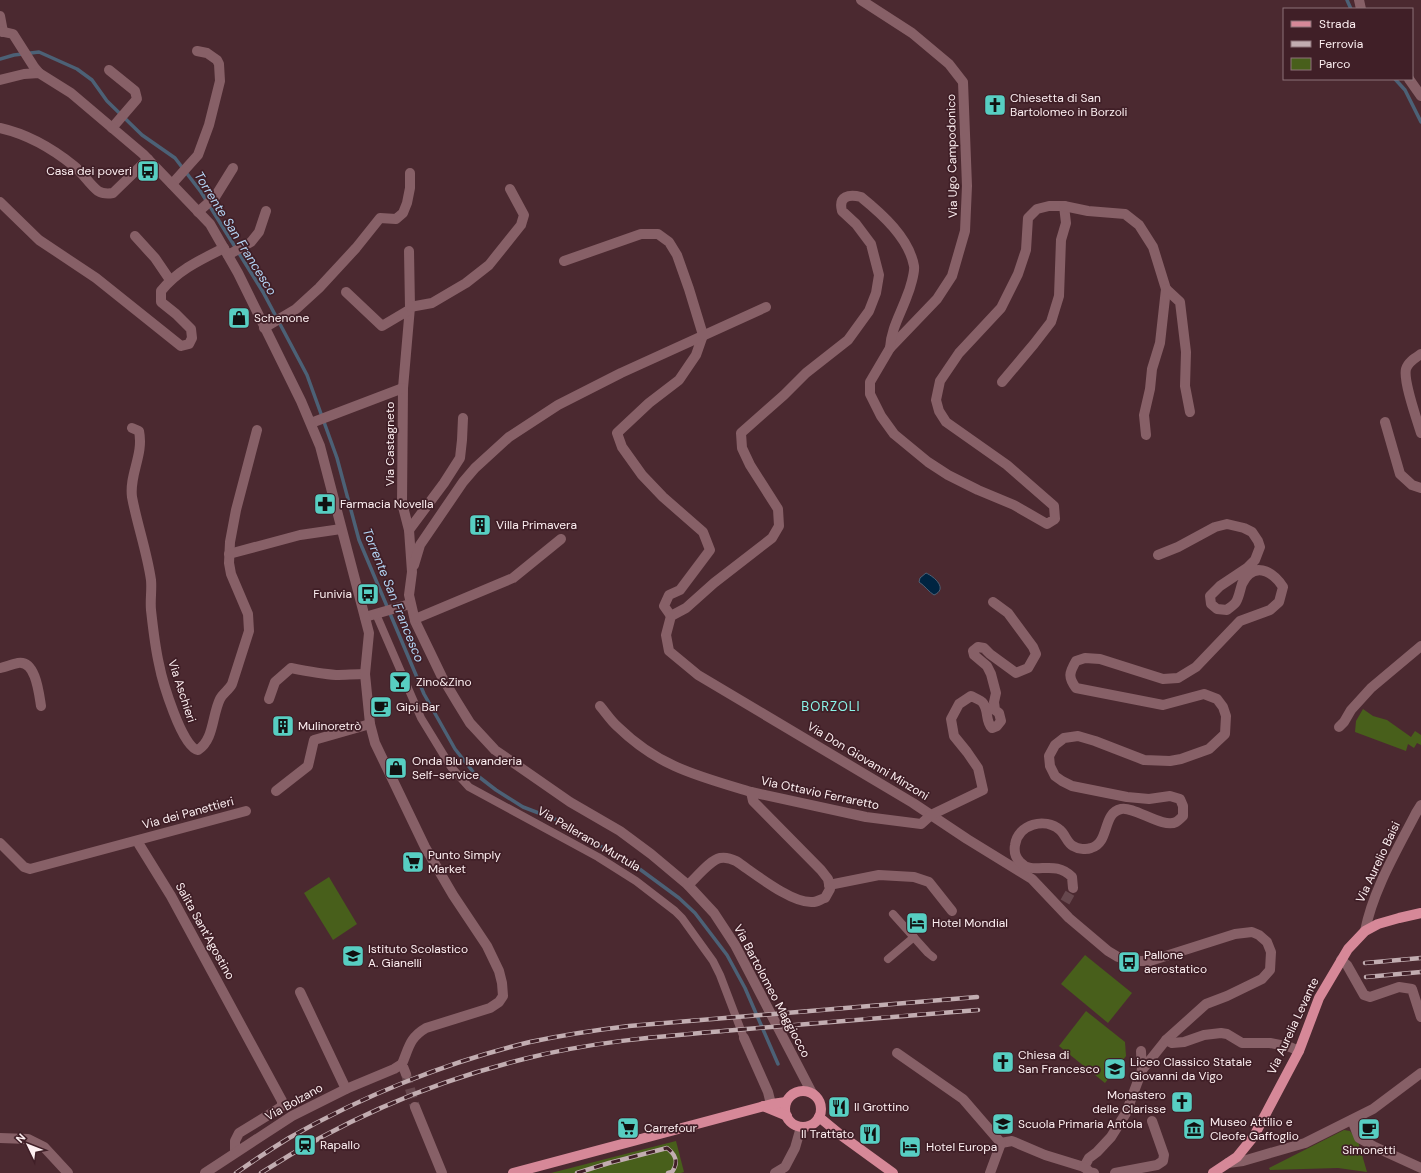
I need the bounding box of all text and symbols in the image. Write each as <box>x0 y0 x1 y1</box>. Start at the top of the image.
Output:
legend <box>1283 8 1413 80</box>
text: Strada <box>1319 16 1356 32</box>
text: Ferrovia <box>1319 36 1363 52</box>
text: Parco <box>1319 56 1350 72</box>
place label: Chiesetta di San Bartolomeo in Borzoli <box>1010 90 1128 120</box>
church icon: Chiesetta di San Bartolomeo in Borzoli <box>982 92 1008 118</box>
street label: Via Ugo Campodonico <box>943 94 961 218</box>
bus stop icon: Casa dei poveri <box>135 158 161 184</box>
place label: Casa dei poveri <box>46 163 132 179</box>
water label: Torrente San Francesco <box>190 168 281 299</box>
shop icon: Schenone <box>226 305 252 331</box>
place label: Schenone <box>254 310 309 326</box>
street label: Via Castagneto <box>382 402 398 486</box>
pharmacy icon: Farmacia Novella <box>312 491 338 517</box>
place label: Farmacia Novella <box>340 496 434 512</box>
building icon: Villa Primavera <box>467 512 493 538</box>
place label: Villa Primavera <box>496 517 577 533</box>
water label: Torrente San Francesco <box>359 526 428 665</box>
bus stop icon: Funivia <box>355 581 381 607</box>
place label: Funivia <box>313 586 352 602</box>
street label: Via Aschieri <box>164 657 200 725</box>
bar icon: Zino&Zino <box>387 669 413 695</box>
place label: Zino&Zino <box>416 674 472 690</box>
cafe icon: Gipi Bar <box>368 694 394 720</box>
district label: BORZOLI <box>801 698 861 715</box>
place label: Gipi Bar <box>396 699 440 715</box>
building icon: Mulinoretrò <box>270 713 296 739</box>
place label: Mulinoretrò <box>298 718 361 734</box>
street label: Via Don Giovanni Minzoni <box>804 718 932 804</box>
place label: Onda Blu lavanderia Self-service <box>412 753 522 783</box>
shop icon: Onda Blu lavanderia Self-service <box>383 755 409 781</box>
street label: Via Ottavio Ferraretto <box>759 773 881 813</box>
street label: Via dei Panettieri <box>140 793 236 833</box>
street label: Via Pellerano Murtula <box>535 803 643 875</box>
street label: Via Aurelio Baisi <box>1352 819 1404 905</box>
place label: Punto Simply Market <box>428 847 501 877</box>
supermarket icon: Punto Simply Market <box>400 849 426 875</box>
street label: Salita Sant'Agostino <box>172 880 238 982</box>
hotel icon: Hotel Mondial <box>904 910 930 936</box>
place label: Hotel Mondial <box>932 915 1008 931</box>
street label: Via Bartolomeo Maggiocco <box>730 921 814 1061</box>
place label: Istituto Scolastico A. Gianelli <box>368 941 468 971</box>
school or university icon: Istituto Scolastico A. Gianelli <box>340 943 366 969</box>
place label: Pallone aerostatico <box>1144 947 1207 977</box>
bus stop icon: Pallone aerostatico <box>1116 949 1142 975</box>
street label: Via Aurelia Levante <box>1264 975 1323 1077</box>
place label: Chiesa di San Francesco <box>1018 1047 1100 1077</box>
church icon: Chiesa di San Francesco <box>990 1049 1016 1075</box>
place label: Liceo Classico Statale Giovanni da Vigo <box>1130 1054 1252 1084</box>
school or university icon: Liceo Classico Statale Giovanni da Vigo <box>1102 1056 1128 1082</box>
street label: Via Bolzano <box>262 1080 326 1124</box>
place label: Monastero delle Clarisse <box>1092 1087 1166 1117</box>
church icon: Monastero delle Clarisse <box>1169 1089 1195 1115</box>
restaurant icon: Il Grottino <box>826 1094 852 1120</box>
place label: Il Grottino <box>854 1099 909 1115</box>
school or university icon: Scuola Primaria Antola <box>990 1111 1016 1137</box>
place label: Museo Attilio e Cleofe Gaffoglio <box>1210 1114 1299 1144</box>
supermarket icon: Carrefour <box>615 1115 641 1141</box>
place label: Scuola Primaria Antola <box>1018 1116 1142 1132</box>
museum icon: Museo Attilio e Cleofe Gaffoglio <box>1181 1116 1207 1142</box>
cafe icon: Simonetti <box>1356 1116 1382 1142</box>
place label: Carrefour <box>644 1120 697 1136</box>
restaurant icon: Il Trattato <box>857 1121 883 1147</box>
north arrow <box>8 1125 48 1165</box>
place label: Il Trattato <box>801 1126 854 1142</box>
text: N <box>13 1130 29 1146</box>
station icon: Rapallo <box>292 1132 318 1158</box>
hotel icon: Hotel Europa <box>897 1134 923 1160</box>
place label: Rapallo <box>320 1137 360 1153</box>
place label: Hotel Europa <box>926 1139 997 1155</box>
place label: Simonetti <box>1342 1142 1396 1158</box>

